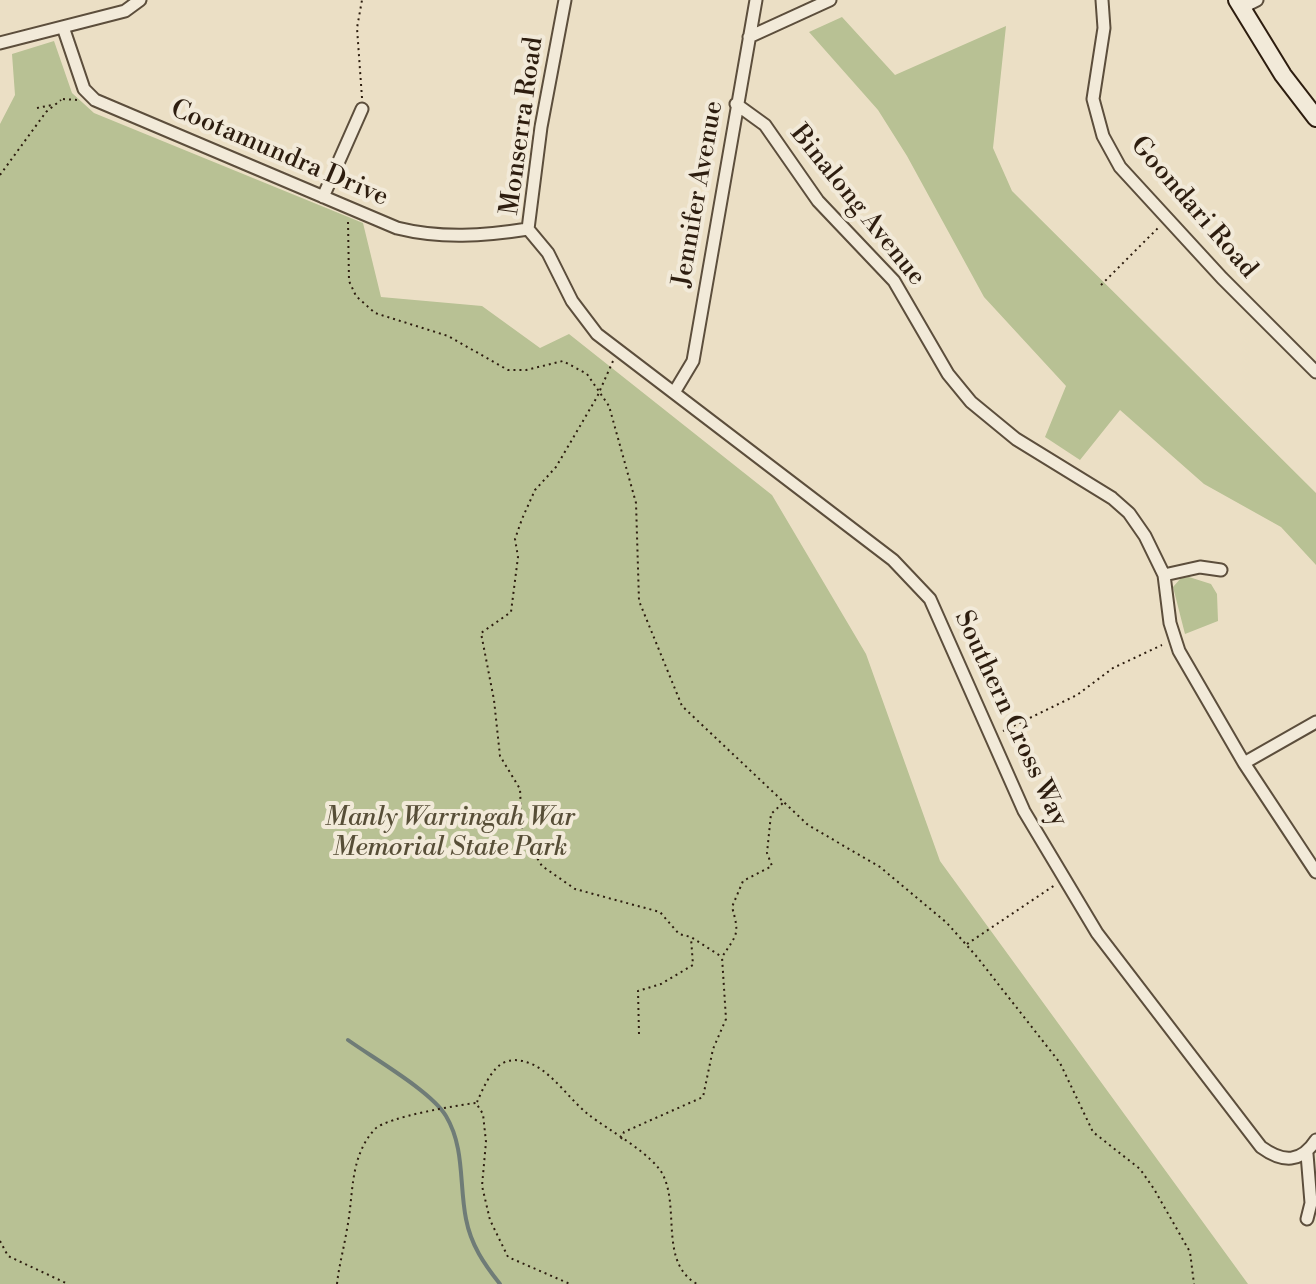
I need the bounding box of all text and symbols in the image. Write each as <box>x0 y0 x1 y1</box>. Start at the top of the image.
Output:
street label: Monserra Road <box>495 35 551 217</box>
street label: Cootamundra Drive <box>166 94 392 214</box>
street label: Jennifer Avenue <box>667 99 731 289</box>
street label: Binalong Avenue <box>783 119 931 293</box>
street label: Goondari Road <box>1123 131 1263 285</box>
street label: Southern Cross Way <box>946 606 1074 832</box>
park label: Manly Warringah War Memorial State Park <box>325 803 575 864</box>

